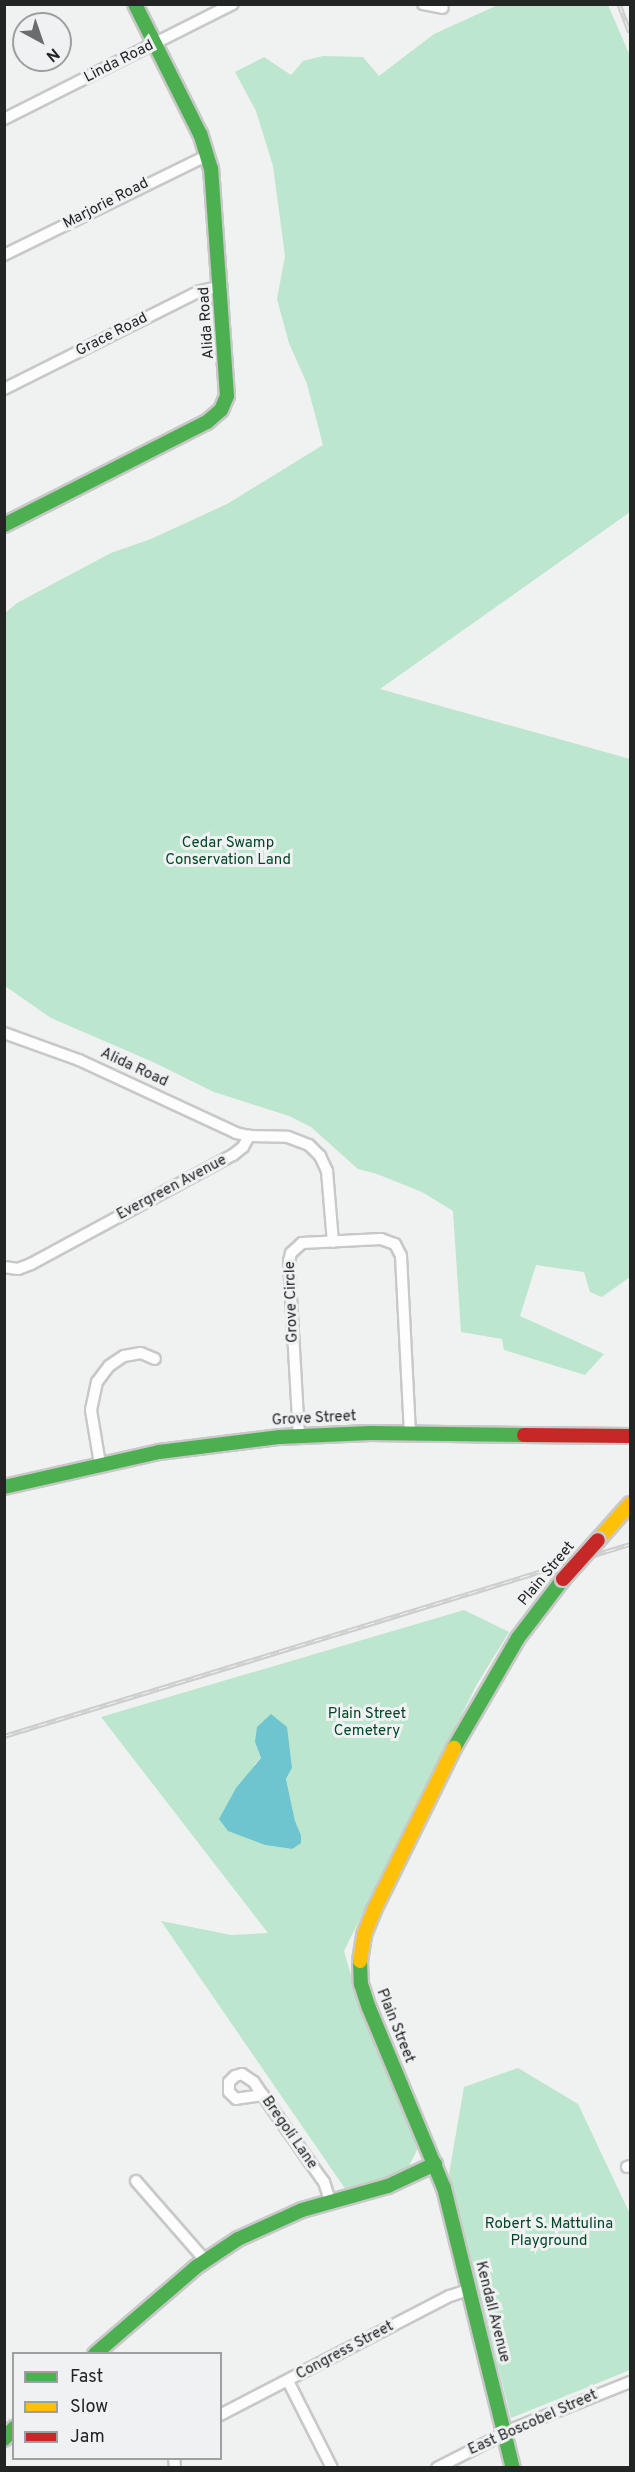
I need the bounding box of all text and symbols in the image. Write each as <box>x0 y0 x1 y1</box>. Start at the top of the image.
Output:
north arrow <box>12 12 72 72</box>
street label: Linda Road <box>81 37 157 87</box>
text: N <box>41 43 63 66</box>
street label: Marjorie Road <box>60 175 152 233</box>
street label: Alida Road <box>195 286 219 360</box>
street label: Grace Road <box>73 309 151 361</box>
park label: Cedar Swamp Conservation Land <box>165 834 291 869</box>
street label: Alida Road <box>97 1045 171 1091</box>
street label: Evergreen Avenue <box>114 1151 230 1225</box>
street label: Grove Circle <box>282 1261 302 1343</box>
street label: Grove Street <box>271 1408 357 1430</box>
street label: Plain Street <box>515 1538 579 1610</box>
park label: Plain Street Cemetery <box>328 1705 406 1740</box>
street label: Plain Street <box>372 1986 418 2066</box>
street label: Bregoli Lane <box>257 2093 321 2173</box>
park label: Robert S. Mattulina Playground <box>485 2215 613 2250</box>
street label: Kendall Avenue <box>471 2259 513 2365</box>
street label: Congress Street <box>293 2318 397 2384</box>
legend <box>12 2352 222 2460</box>
text: Fast <box>70 2366 103 2389</box>
street label: East Boscobel Street <box>466 2386 600 2460</box>
text: Slow <box>70 2396 108 2419</box>
text: Jam <box>70 2426 105 2449</box>

